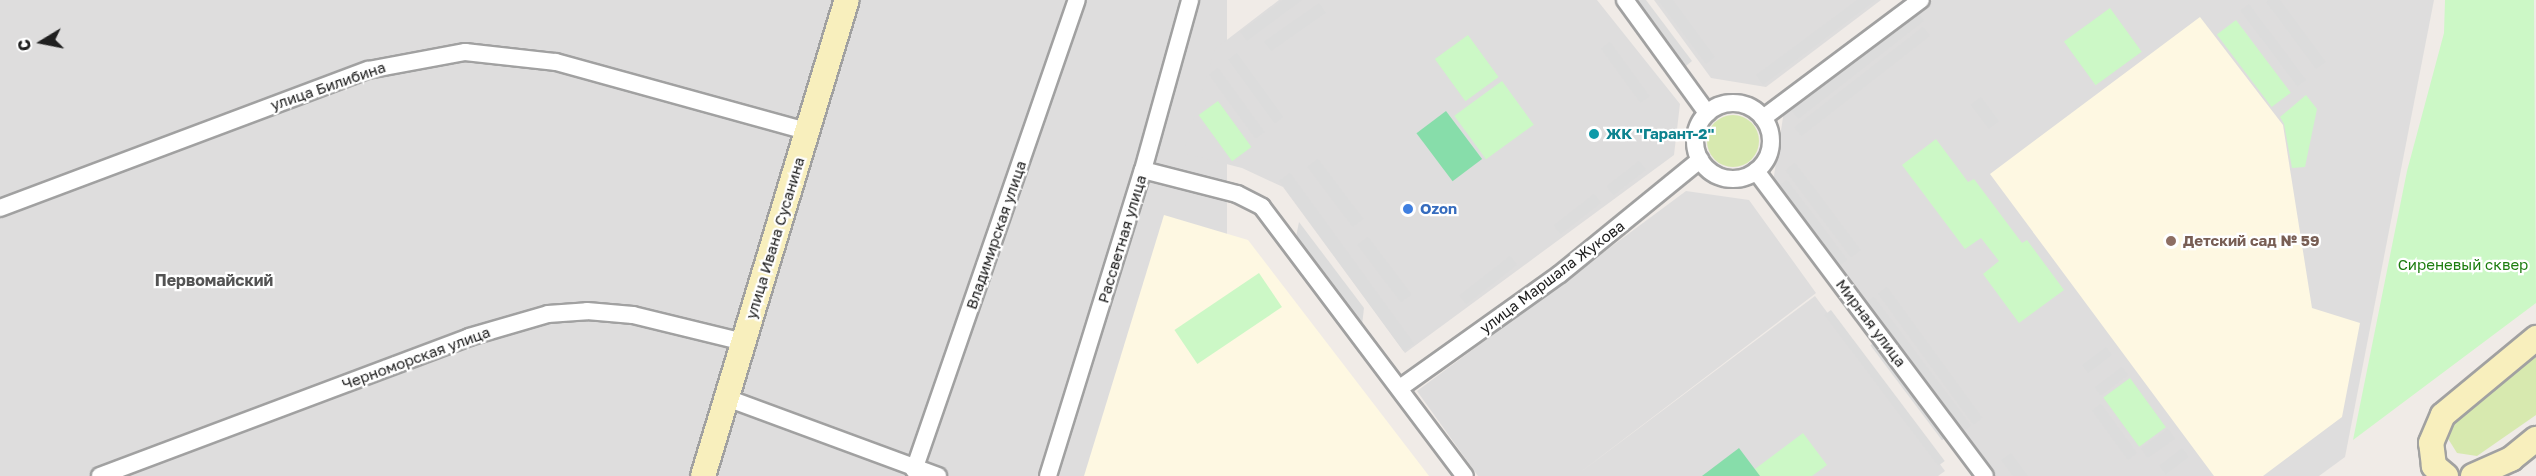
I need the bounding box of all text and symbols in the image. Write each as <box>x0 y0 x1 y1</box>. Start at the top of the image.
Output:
north arrow <box>12 12 72 72</box>
text: С <box>13 38 35 52</box>
street label: улица Билибина <box>268 58 388 114</box>
place label: ЖК "Гарант-2" <box>1606 125 1714 143</box>
marker: ЖК "Гарант-2" <box>1587 127 1601 141</box>
street label: улица Ивана Сусанина <box>742 155 808 321</box>
street label: Владимирская улица <box>962 158 1030 312</box>
street label: Рассветная улица <box>1094 173 1150 305</box>
place label: Ozon <box>1420 200 1457 218</box>
marker: Ozon <box>1401 202 1415 216</box>
street label: улица Маршала Жукова <box>1476 217 1628 337</box>
place label: Детский сад № 59 <box>2183 232 2320 250</box>
marker: Детский сад № 59 <box>2164 234 2178 248</box>
park label: Сиреневый сквер <box>2398 256 2528 274</box>
district label: Первомайский <box>155 270 273 290</box>
street label: Мирная улица <box>1832 276 1910 370</box>
street label: Черноморская улица <box>339 323 493 393</box>

